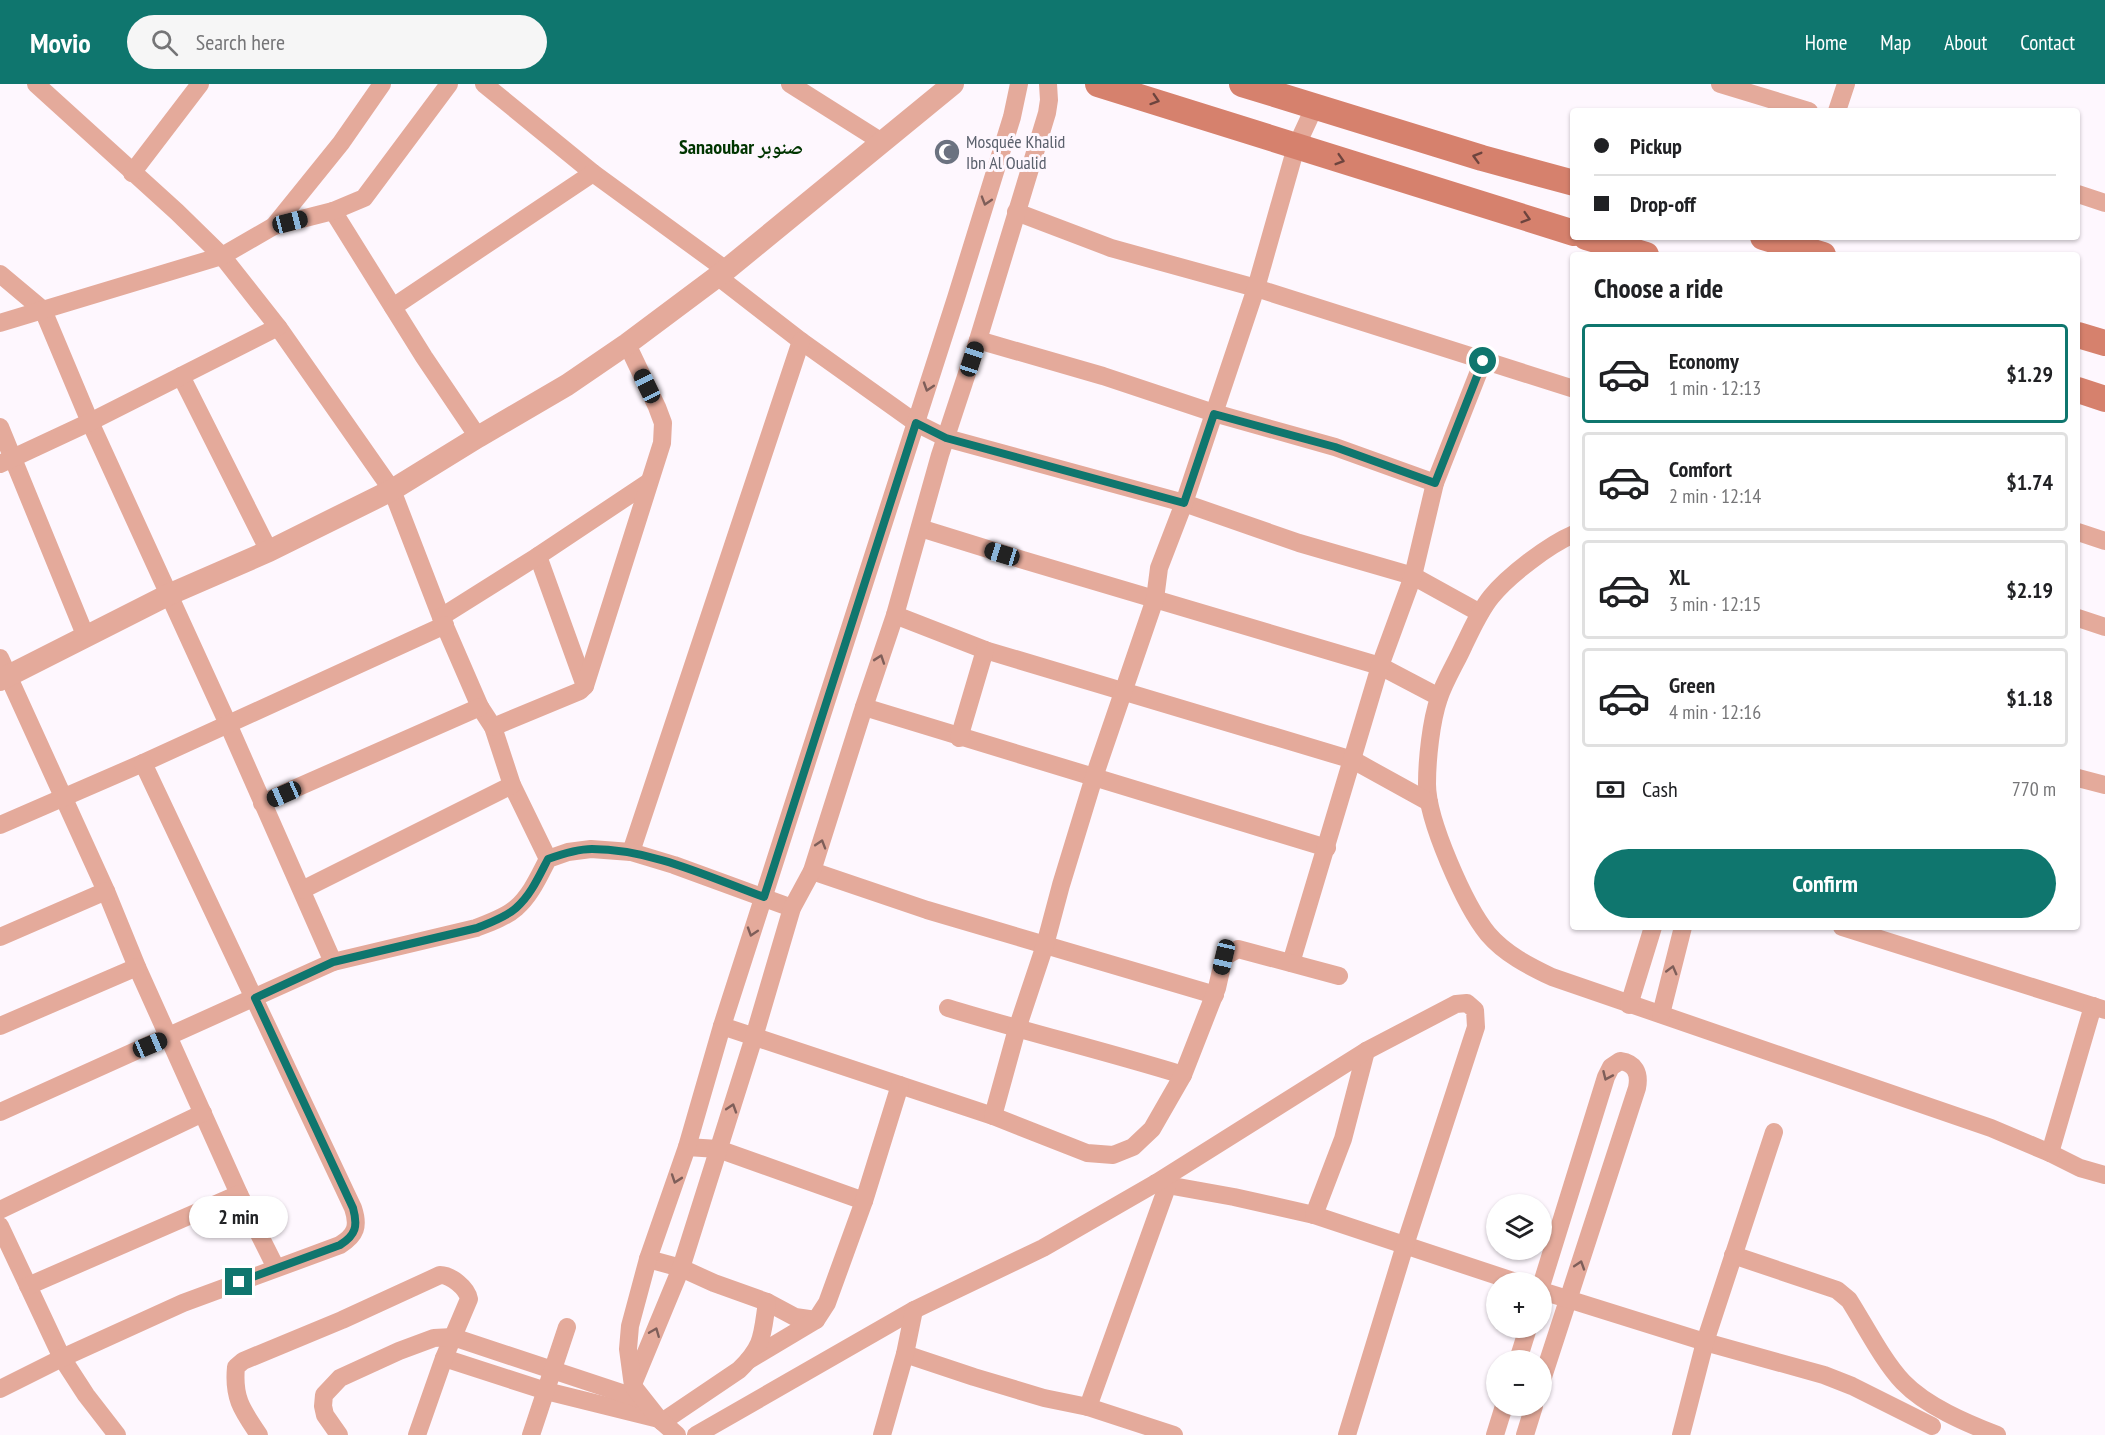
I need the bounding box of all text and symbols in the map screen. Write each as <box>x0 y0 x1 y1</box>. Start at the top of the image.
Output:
search box <box>127 15 547 69</box>
text: Movio <box>30 24 91 61</box>
icon: search <box>148 26 181 59</box>
text: Search here <box>196 28 285 56</box>
text: Home <box>1805 29 1847 56</box>
text: Map <box>1880 29 1911 56</box>
text: About <box>1944 29 1987 56</box>
text: Contact <box>2020 29 2075 56</box>
one-way arrow <box>1149 93 1160 106</box>
place label: Mosquée Khalid Ibn Al Oualid <box>966 130 1065 174</box>
text: Pickup <box>1630 132 1682 160</box>
district label: Sanaoubar صنوبر <box>679 134 803 160</box>
mosque icon: Mosquée Khalid Ibn Al Oualid <box>932 137 962 167</box>
one-way arrow <box>1472 152 1482 164</box>
one-way arrow <box>1334 153 1345 165</box>
text: Drop-off <box>1630 190 1696 218</box>
one-way arrow <box>981 195 993 206</box>
car <box>270 209 310 235</box>
one-way arrow <box>1520 211 1531 223</box>
text: Choose a ride <box>1594 271 1723 305</box>
car <box>958 339 986 379</box>
route start <box>1469 347 1496 374</box>
icon: car <box>1597 347 1651 401</box>
text: Economy <box>1669 347 1739 375</box>
text: $1.29 <box>2006 360 2053 388</box>
car <box>631 366 663 406</box>
text: 1 min · 12:13 <box>1669 375 1761 401</box>
one-way arrow <box>922 381 935 392</box>
icon: car <box>1597 455 1651 509</box>
text: Comfort <box>1669 455 1732 483</box>
text: $1.74 <box>2006 468 2053 496</box>
text: 2 min · 12:14 <box>1669 483 1761 509</box>
car <box>982 540 1022 568</box>
icon: car <box>1597 563 1651 617</box>
text: XL <box>1669 563 1690 591</box>
text: $2.19 <box>2006 576 2053 604</box>
text: 3 min · 12:15 <box>1669 591 1761 617</box>
one-way arrow <box>873 654 886 664</box>
icon: car <box>1597 671 1651 725</box>
text: Green <box>1669 671 1715 699</box>
text: $1.18 <box>2006 684 2053 712</box>
text: 4 min · 12:16 <box>1669 699 1761 725</box>
icon: cash <box>1594 773 1627 806</box>
text: Cash <box>1642 775 1678 803</box>
text: 770 m <box>2012 776 2056 802</box>
car <box>264 778 304 810</box>
one-way arrow <box>814 839 826 850</box>
button: Confirm <box>1594 849 2056 918</box>
one-way arrow <box>747 926 760 937</box>
car <box>1211 937 1237 977</box>
one-way arrow <box>1665 965 1677 976</box>
car <box>130 1030 170 1060</box>
one-way arrow <box>1603 1070 1615 1081</box>
one-way arrow <box>725 1103 737 1114</box>
one-way arrow <box>670 1173 683 1184</box>
map controls <box>1486 1194 1552 1416</box>
button: layers <box>1486 1194 1552 1260</box>
callout: 2 min <box>190 1195 288 1237</box>
text: 2 min <box>218 1204 259 1230</box>
one-way arrow <box>1572 1260 1585 1271</box>
route end <box>225 1268 252 1295</box>
button: + <box>1486 1272 1552 1338</box>
one-way arrow <box>648 1327 660 1338</box>
button: − <box>1486 1350 1552 1416</box>

